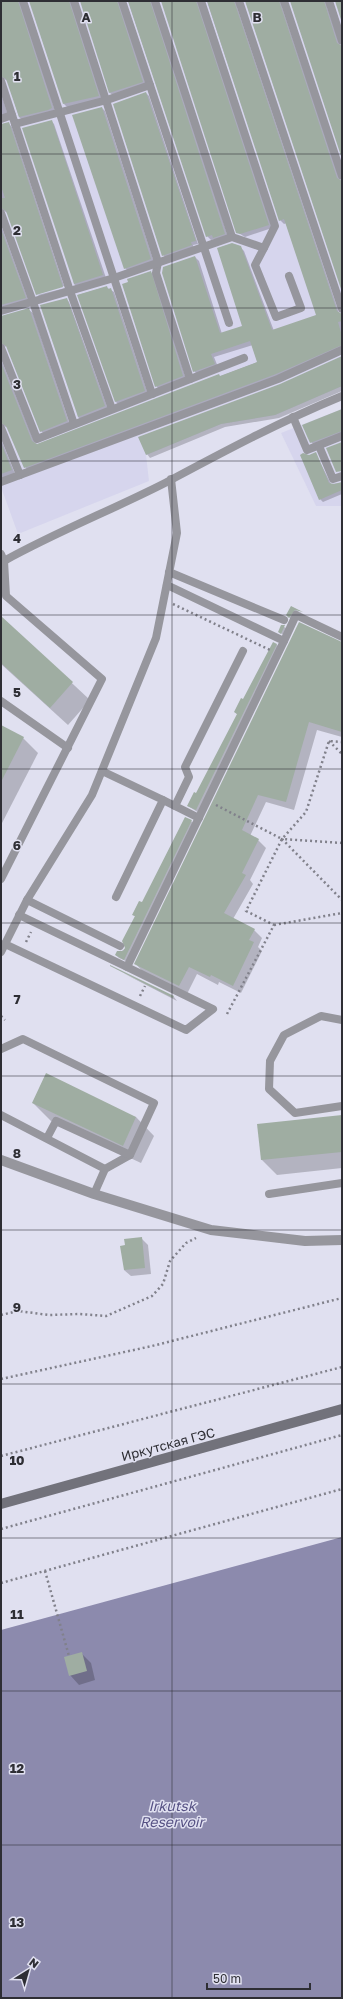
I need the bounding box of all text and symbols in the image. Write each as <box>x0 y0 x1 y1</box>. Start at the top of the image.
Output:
text: A <box>81 9 91 25</box>
text: B <box>252 9 262 25</box>
text: 1 <box>14 68 21 84</box>
text: 2 <box>13 222 21 238</box>
text: 3 <box>13 376 21 392</box>
text: 4 <box>13 530 21 546</box>
text: 5 <box>13 684 21 700</box>
text: 6 <box>13 837 21 853</box>
text: 7 <box>13 991 21 1007</box>
text: 8 <box>13 1145 21 1161</box>
text: 9 <box>13 1299 21 1315</box>
street label: Иркутская ГЭС <box>119 1424 217 1464</box>
text: 10 <box>9 1452 25 1468</box>
text: 11 <box>10 1606 24 1622</box>
text: 12 <box>10 1760 24 1776</box>
water label: Irkutsk Reservoir <box>140 1797 207 1830</box>
text: 13 <box>10 1914 24 1930</box>
north arrow <box>8 1951 48 1991</box>
text: N <box>27 1955 42 1970</box>
scale bar <box>207 1965 310 1991</box>
text: 50 m <box>213 1971 241 1986</box>

